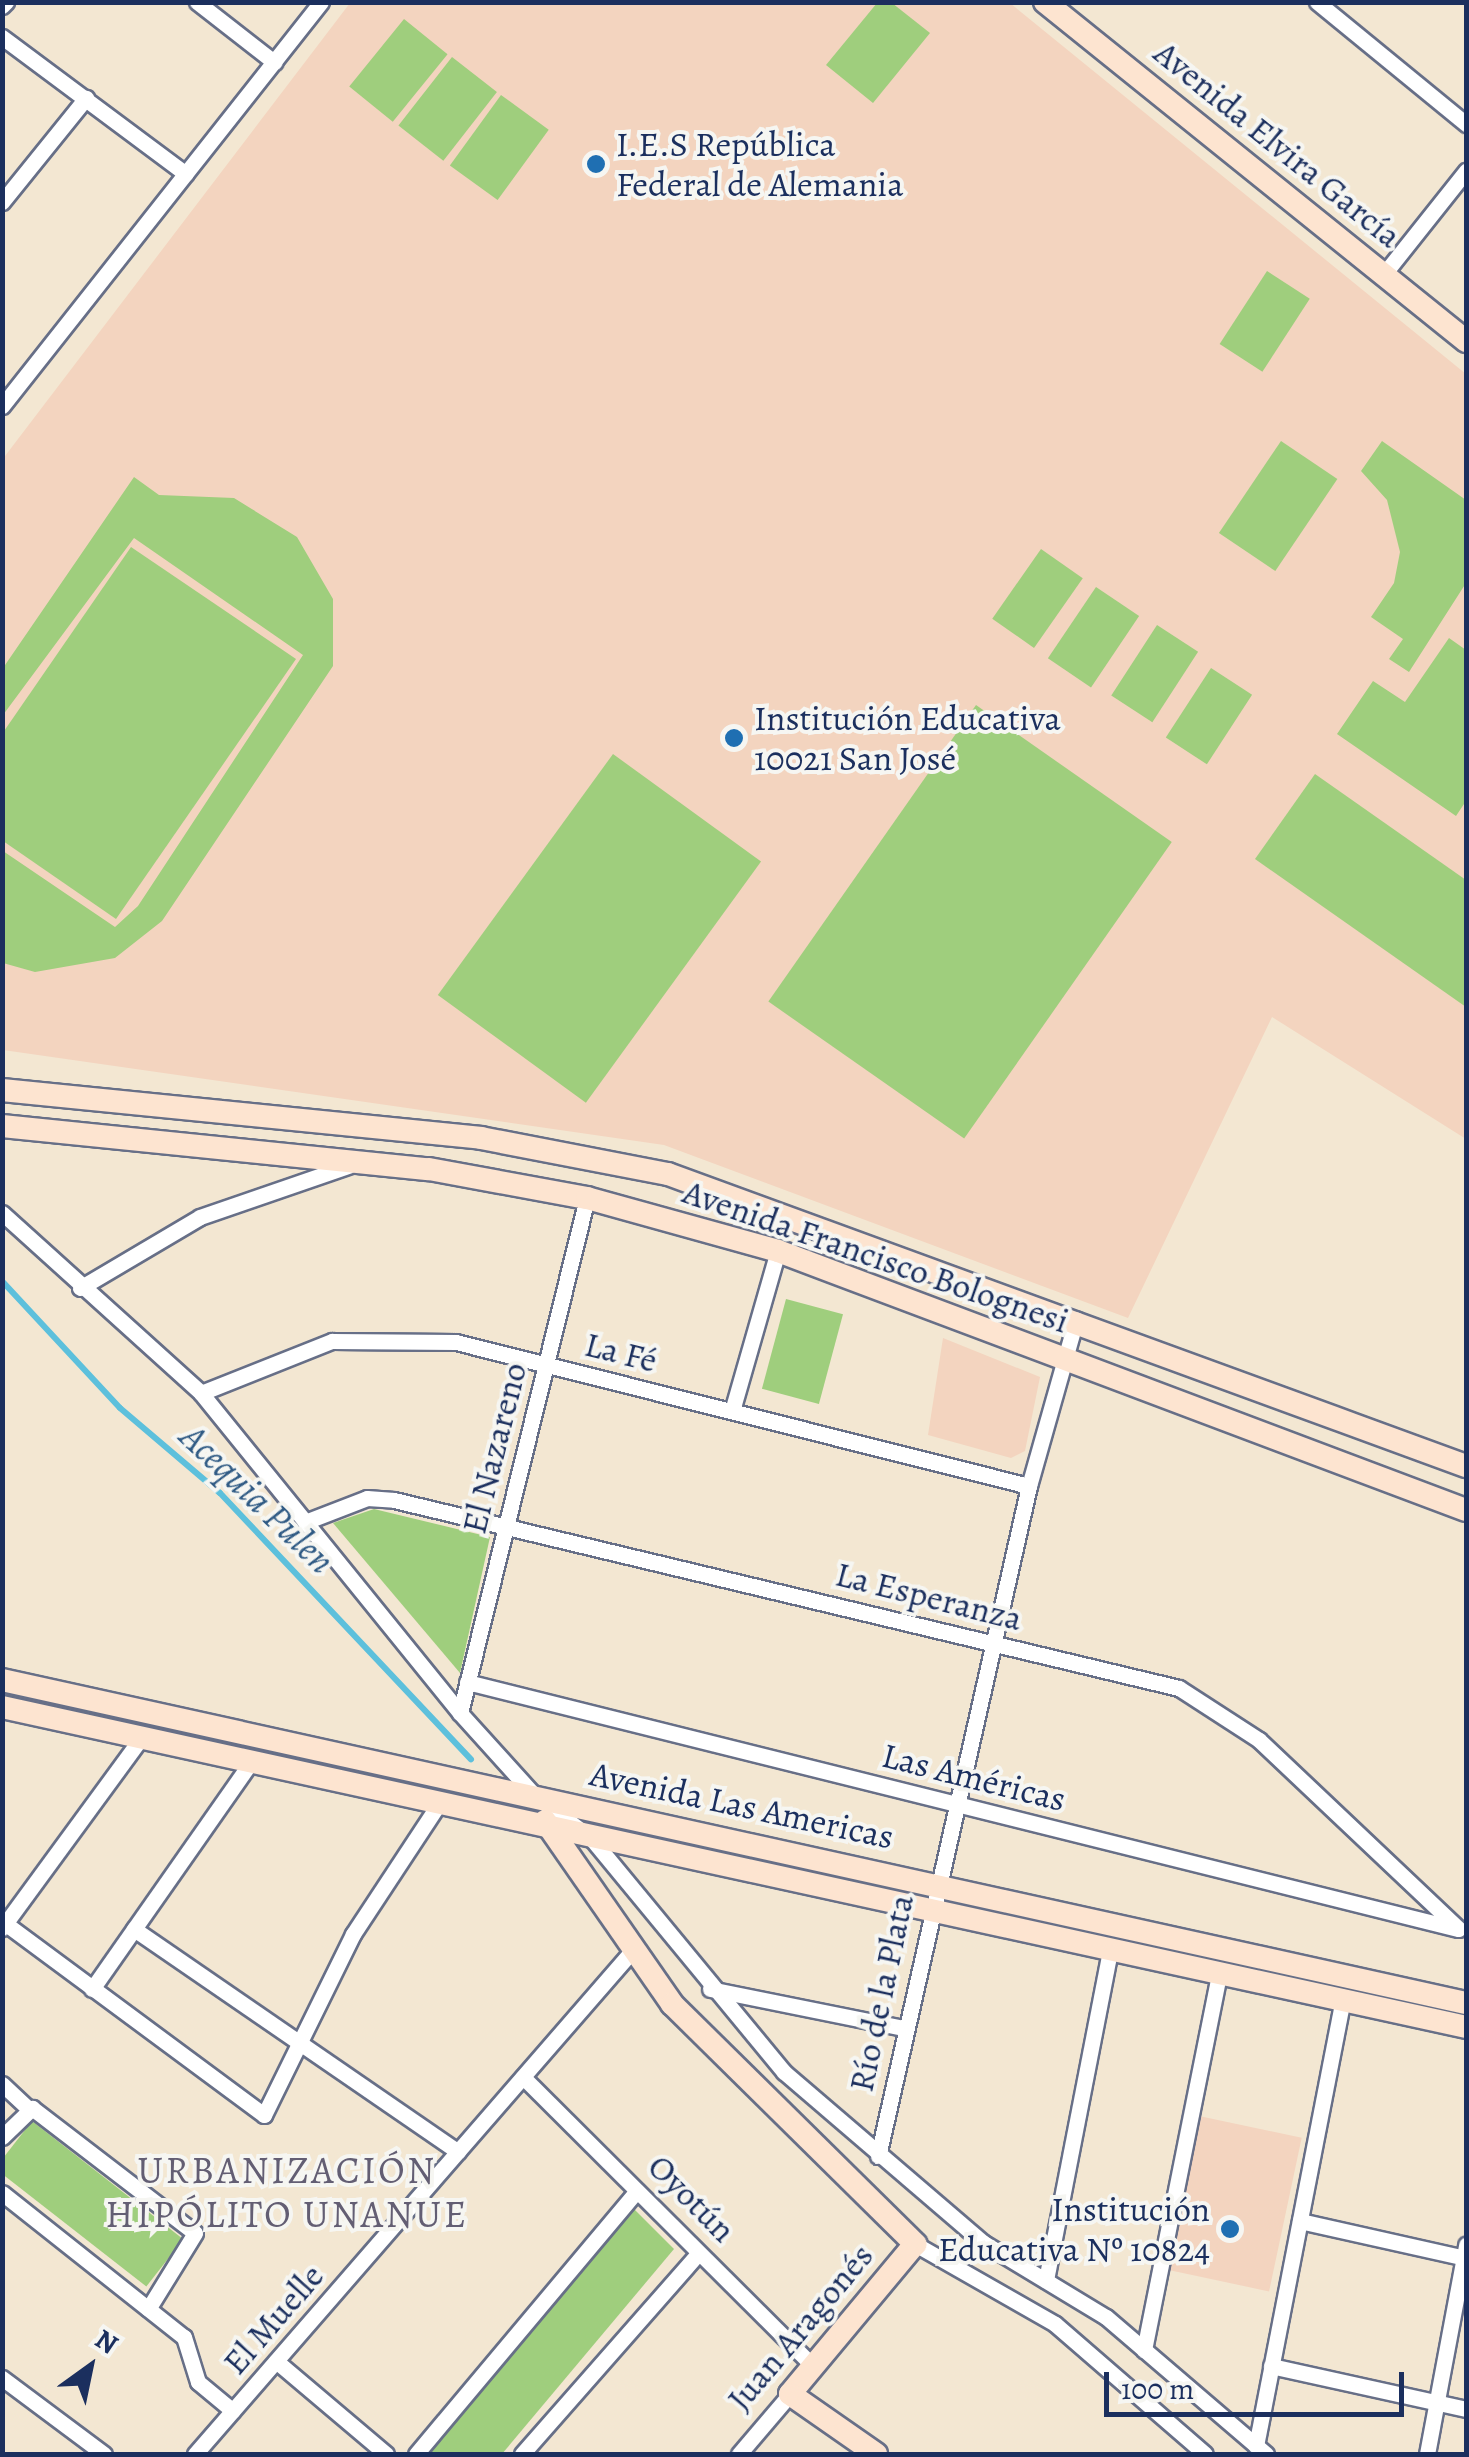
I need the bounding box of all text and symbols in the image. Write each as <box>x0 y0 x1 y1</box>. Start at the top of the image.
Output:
street label: Avenida Elvira García <box>1146 31 1410 257</box>
place label: I.E.S República Federal de Alemania <box>616 123 903 205</box>
marker: I.E.S República Federal de Alemania <box>585 153 607 175</box>
place label: Institución Educativa 10021 San José <box>754 697 1061 779</box>
marker: Institución Educativa 10021 San José <box>723 727 745 749</box>
street label: Avenida Francisco Bolognesi <box>678 1170 1074 1342</box>
street label: La Fé <box>580 1323 662 1381</box>
street label: El Nazareno <box>452 1358 536 1538</box>
water label: Acequia Pulen <box>170 1414 344 1584</box>
street label: La Esperanza <box>831 1553 1027 1639</box>
street label: Las Américas <box>878 1734 1070 1820</box>
street label: Avenida Las Americas <box>586 1752 898 1858</box>
street label: Río de la Plata <box>840 1891 922 2095</box>
street label: Oyotún <box>639 2145 745 2251</box>
district label: URBANIZACIÓN HIPÓLITO UNANUE <box>105 2148 469 2238</box>
place label: Institución Educativa Nº 10824 <box>938 2188 1210 2270</box>
marker: Institución Educativa Nº 10824 <box>1219 2218 1241 2240</box>
street label: Juan Aragonés <box>718 2235 882 2419</box>
street label: El Muelle <box>214 2255 332 2383</box>
north arrow <box>40 2317 140 2417</box>
text: N <box>87 2320 125 2363</box>
scale bar <box>1109 2352 1409 2414</box>
text: 100 m <box>1121 2369 1194 2409</box>

